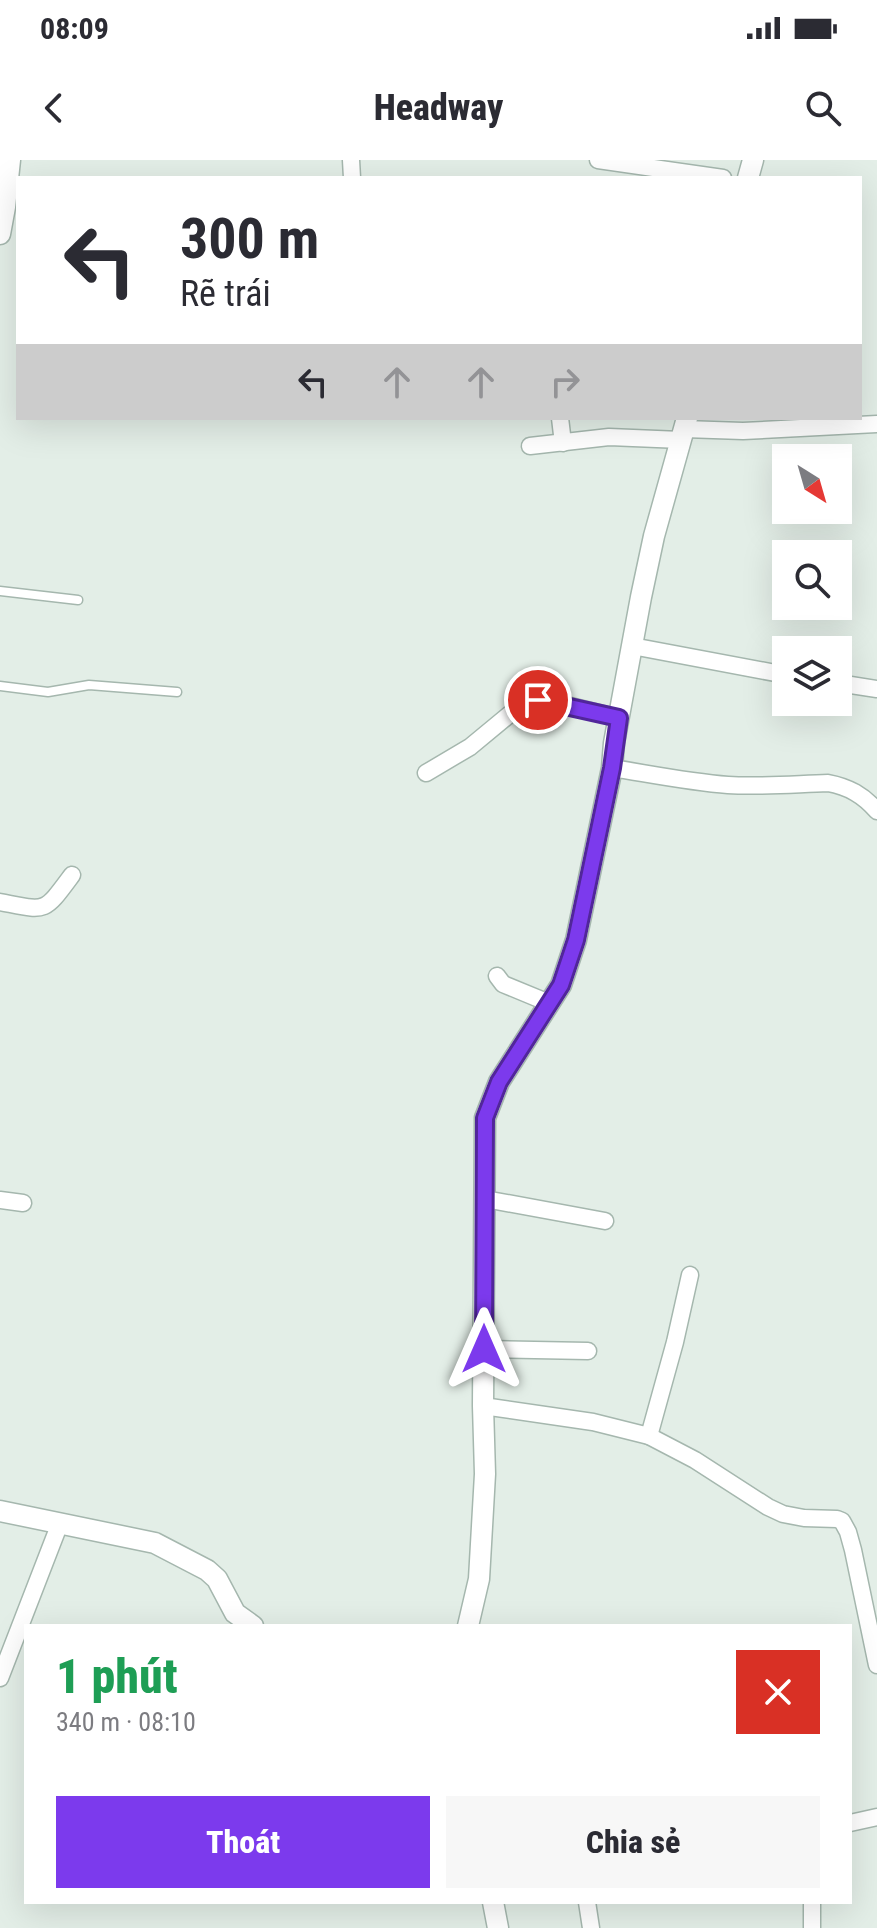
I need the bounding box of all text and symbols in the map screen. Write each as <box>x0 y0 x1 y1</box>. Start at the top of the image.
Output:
text: 08:09 <box>40 11 109 46</box>
icon: back <box>32 86 76 130</box>
icon: search <box>801 86 845 130</box>
text: Headway <box>374 87 503 129</box>
text: 300 m <box>180 206 319 272</box>
icon: left <box>48 208 152 312</box>
text: Rẽ trái <box>180 273 271 315</box>
icon: left <box>291 360 335 404</box>
icon: ahead <box>375 360 419 404</box>
icon: ahead <box>459 360 503 404</box>
icon: right <box>543 360 587 404</box>
north arrow <box>772 444 852 524</box>
map controls <box>772 444 852 716</box>
button: search <box>772 540 852 620</box>
button: layers <box>772 636 852 716</box>
pin <box>504 666 572 734</box>
icon: arrive <box>516 678 560 722</box>
position arrow <box>442 1307 526 1391</box>
text: 1 phút <box>56 1648 178 1705</box>
button: close <box>736 1650 820 1734</box>
text: 340 m · 08:10 <box>56 1707 196 1737</box>
button: Thoát <box>56 1796 430 1888</box>
button: Chia sẻ <box>446 1796 820 1888</box>

